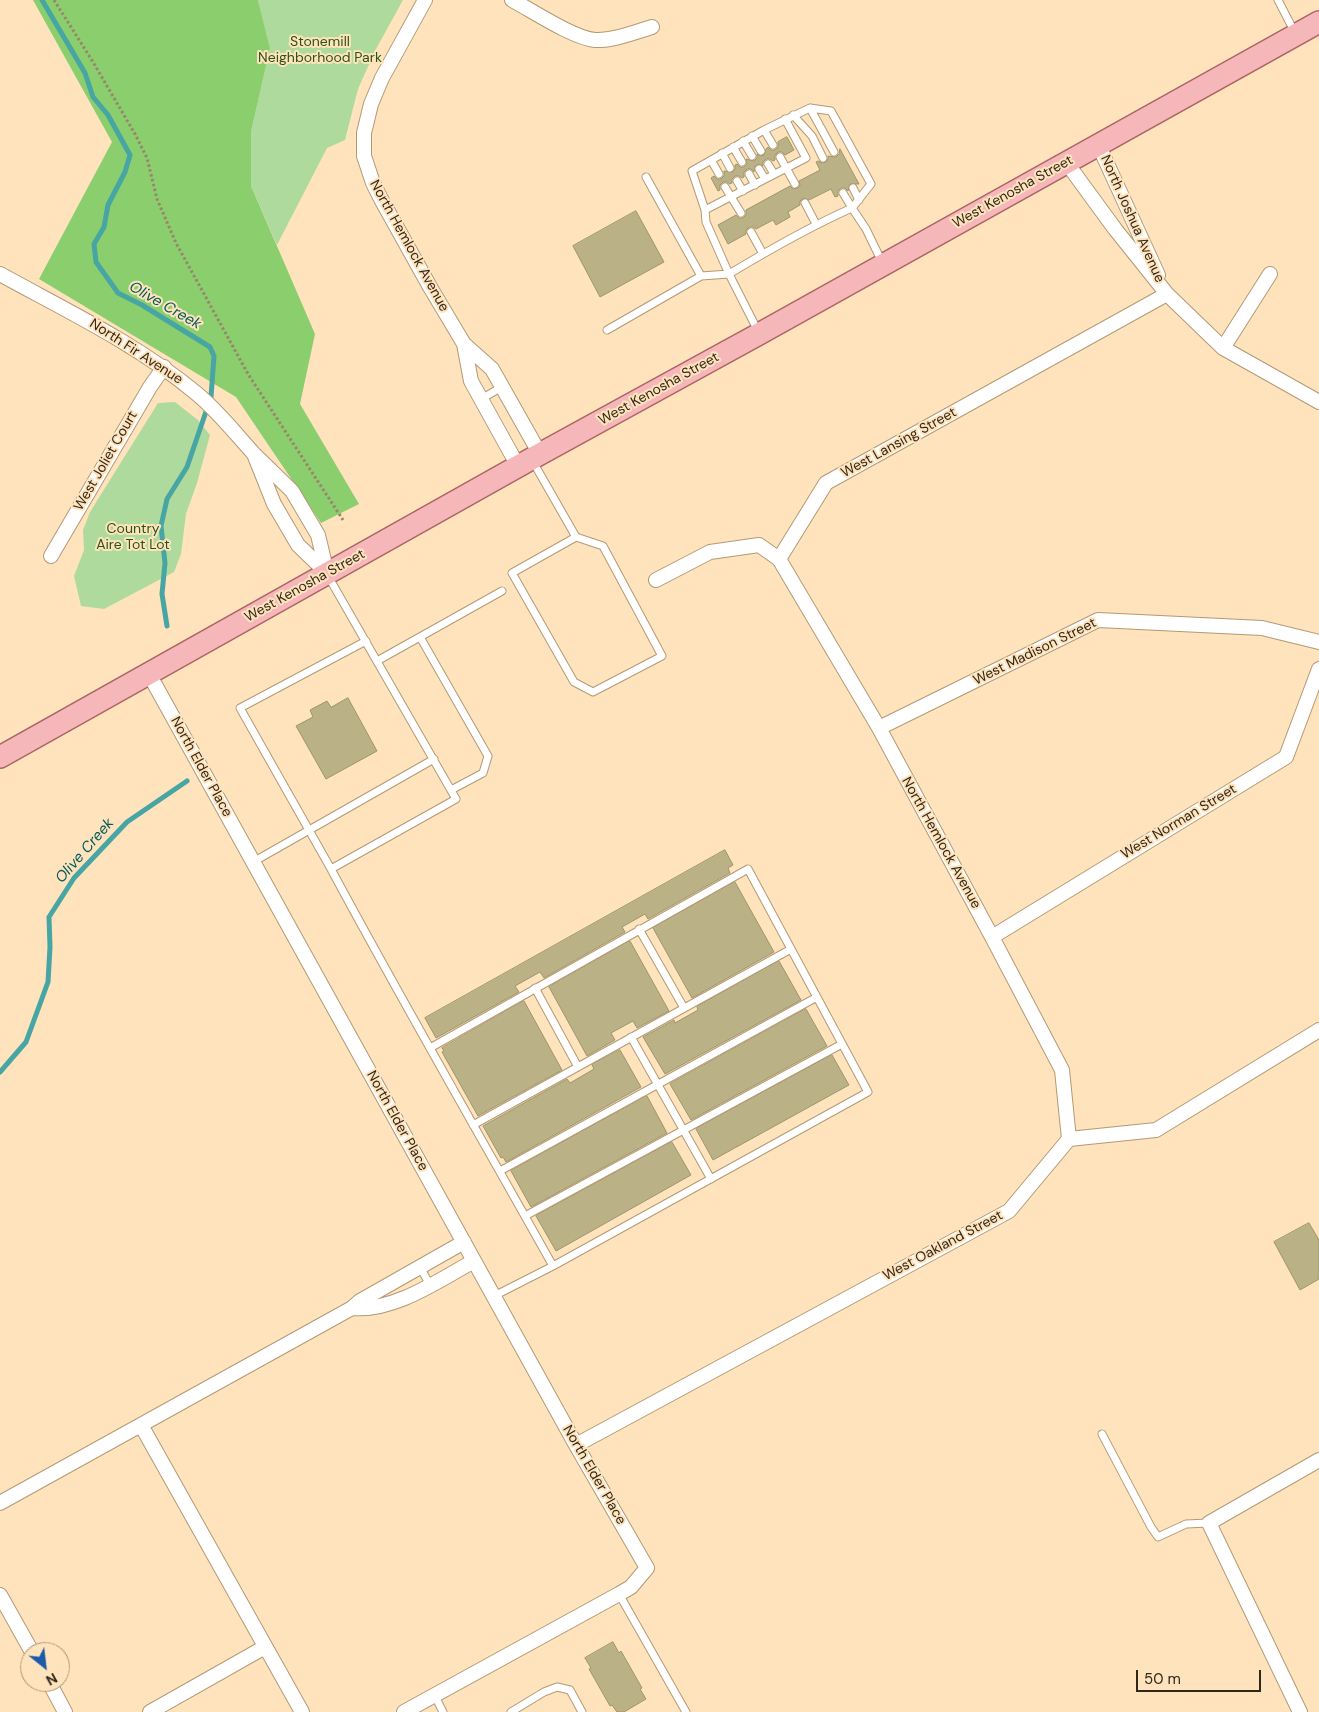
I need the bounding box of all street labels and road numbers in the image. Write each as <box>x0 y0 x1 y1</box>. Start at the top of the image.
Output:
street label: West Kenosha Street <box>950 152 1076 232</box>
street label: North Joshua Avenue <box>1096 153 1168 285</box>
street label: North Hemlock Avenue <box>366 177 452 315</box>
street label: North Fir Avenue <box>86 316 186 388</box>
street label: West Kenosha Street <box>596 349 722 429</box>
street label: West Lansing Street <box>838 404 960 482</box>
street label: West Joliet Court <box>71 408 141 514</box>
street label: West Kenosha Street <box>242 546 368 626</box>
street label: West Madison Street <box>971 615 1099 689</box>
street label: North Elder Place <box>167 714 235 820</box>
street label: North Hemlock Avenue <box>898 774 984 912</box>
street label: West Norman Street <box>1118 781 1240 863</box>
street label: North Elder Place <box>363 1068 431 1174</box>
street label: West Oakland Street <box>880 1207 1006 1285</box>
street label: North Elder Place <box>559 1422 629 1528</box>

